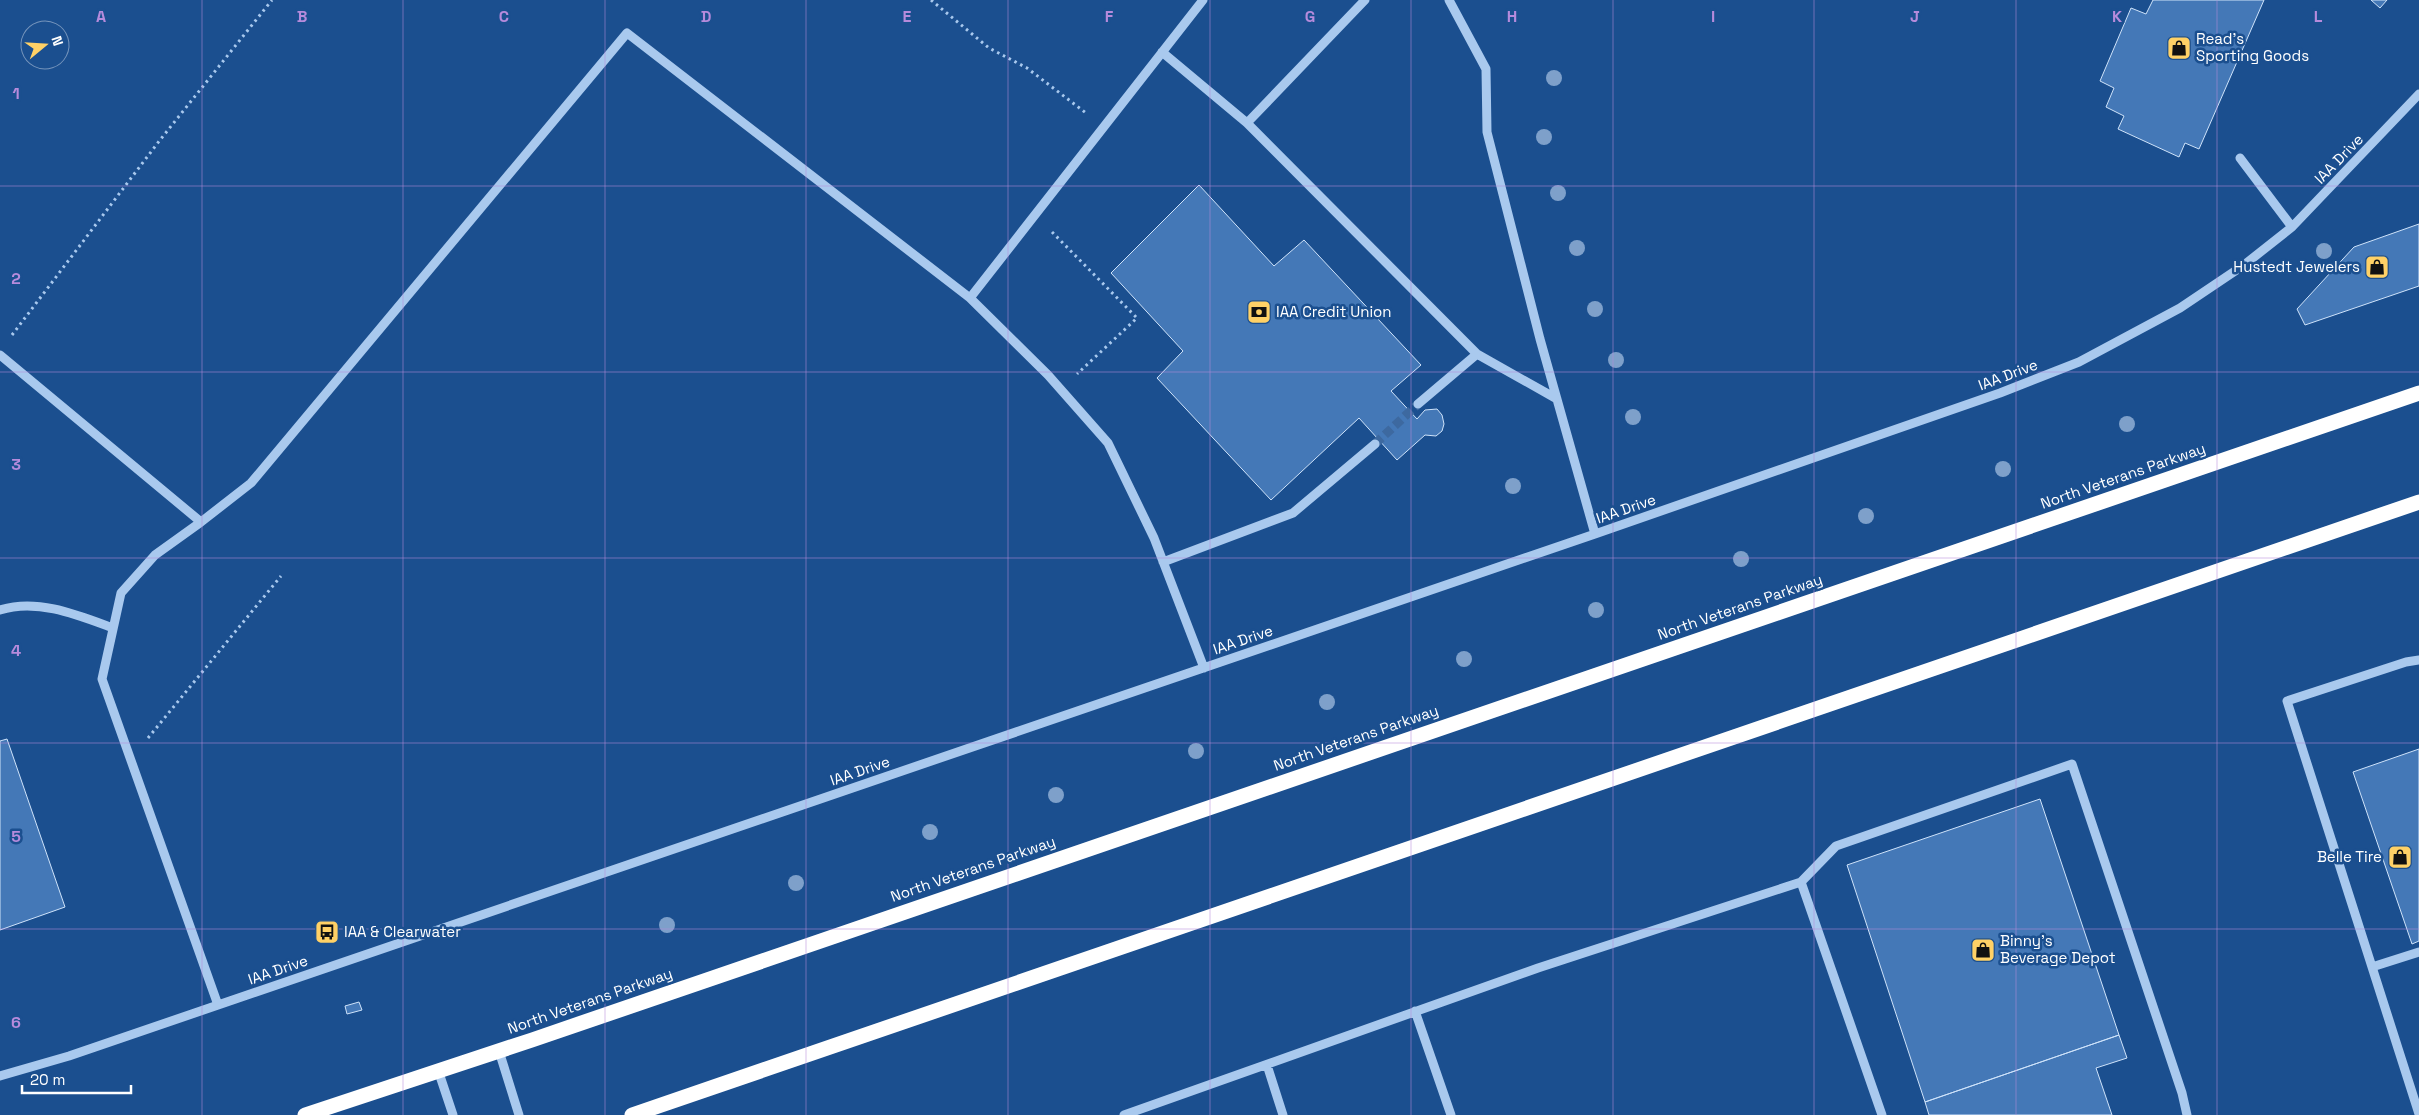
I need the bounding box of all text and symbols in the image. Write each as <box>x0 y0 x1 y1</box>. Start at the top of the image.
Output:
text: A <box>96 6 106 27</box>
text: B <box>297 6 307 27</box>
text: C <box>499 6 509 27</box>
text: D <box>701 6 711 27</box>
text: E <box>903 6 912 27</box>
text: F <box>1105 6 1114 27</box>
text: G <box>1305 6 1315 27</box>
text: H <box>1507 6 1517 27</box>
text: I <box>1711 6 1715 27</box>
text: J <box>1910 6 1920 27</box>
text: K <box>2112 6 2122 27</box>
text: L <box>2314 6 2323 27</box>
north arrow <box>20 20 70 70</box>
place label: Read's Sporting Goods <box>2196 29 2309 65</box>
text: N <box>47 34 67 48</box>
shop icon: Read's Sporting Goods <box>2166 35 2192 61</box>
text: 1 <box>12 83 20 104</box>
street label: IAA Drive <box>2310 130 2367 188</box>
shop icon: Hustedt Jewelers <box>2364 254 2390 280</box>
place label: Hustedt Jewelers <box>2233 257 2360 276</box>
text: 2 <box>11 268 21 289</box>
bank icon: IAA Credit Union <box>1246 299 1272 325</box>
place label: IAA Credit Union <box>1276 302 1392 321</box>
street label: IAA Drive <box>1975 354 2040 395</box>
street label: North Veterans Parkway <box>2038 438 2208 513</box>
text: 3 <box>11 454 21 475</box>
street label: IAA Drive <box>1593 489 1658 528</box>
street label: North Veterans Parkway <box>1655 569 1825 644</box>
street label: IAA Drive <box>1210 620 1275 659</box>
text: 4 <box>11 640 21 661</box>
street label: North Veterans Parkway <box>1271 700 1441 775</box>
street label: IAA Drive <box>827 751 892 790</box>
text: 5 <box>11 826 21 847</box>
street label: North Veterans Parkway <box>888 831 1058 906</box>
shop icon: Belle Tire <box>2387 844 2413 870</box>
place label: Belle Tire <box>2317 847 2382 866</box>
bus stop icon: IAA & Clearwater <box>314 919 340 945</box>
place label: IAA & Clearwater <box>344 922 461 941</box>
place label: Binny's Beverage Depot <box>2000 931 2116 967</box>
shop icon: Binny's Beverage Depot <box>1970 937 1996 963</box>
street label: IAA Drive <box>245 950 310 989</box>
street label: North Veterans Parkway <box>505 963 675 1038</box>
text: 6 <box>11 1012 21 1033</box>
scale bar <box>22 1062 131 1094</box>
text: 20 m <box>30 1070 65 1089</box>

